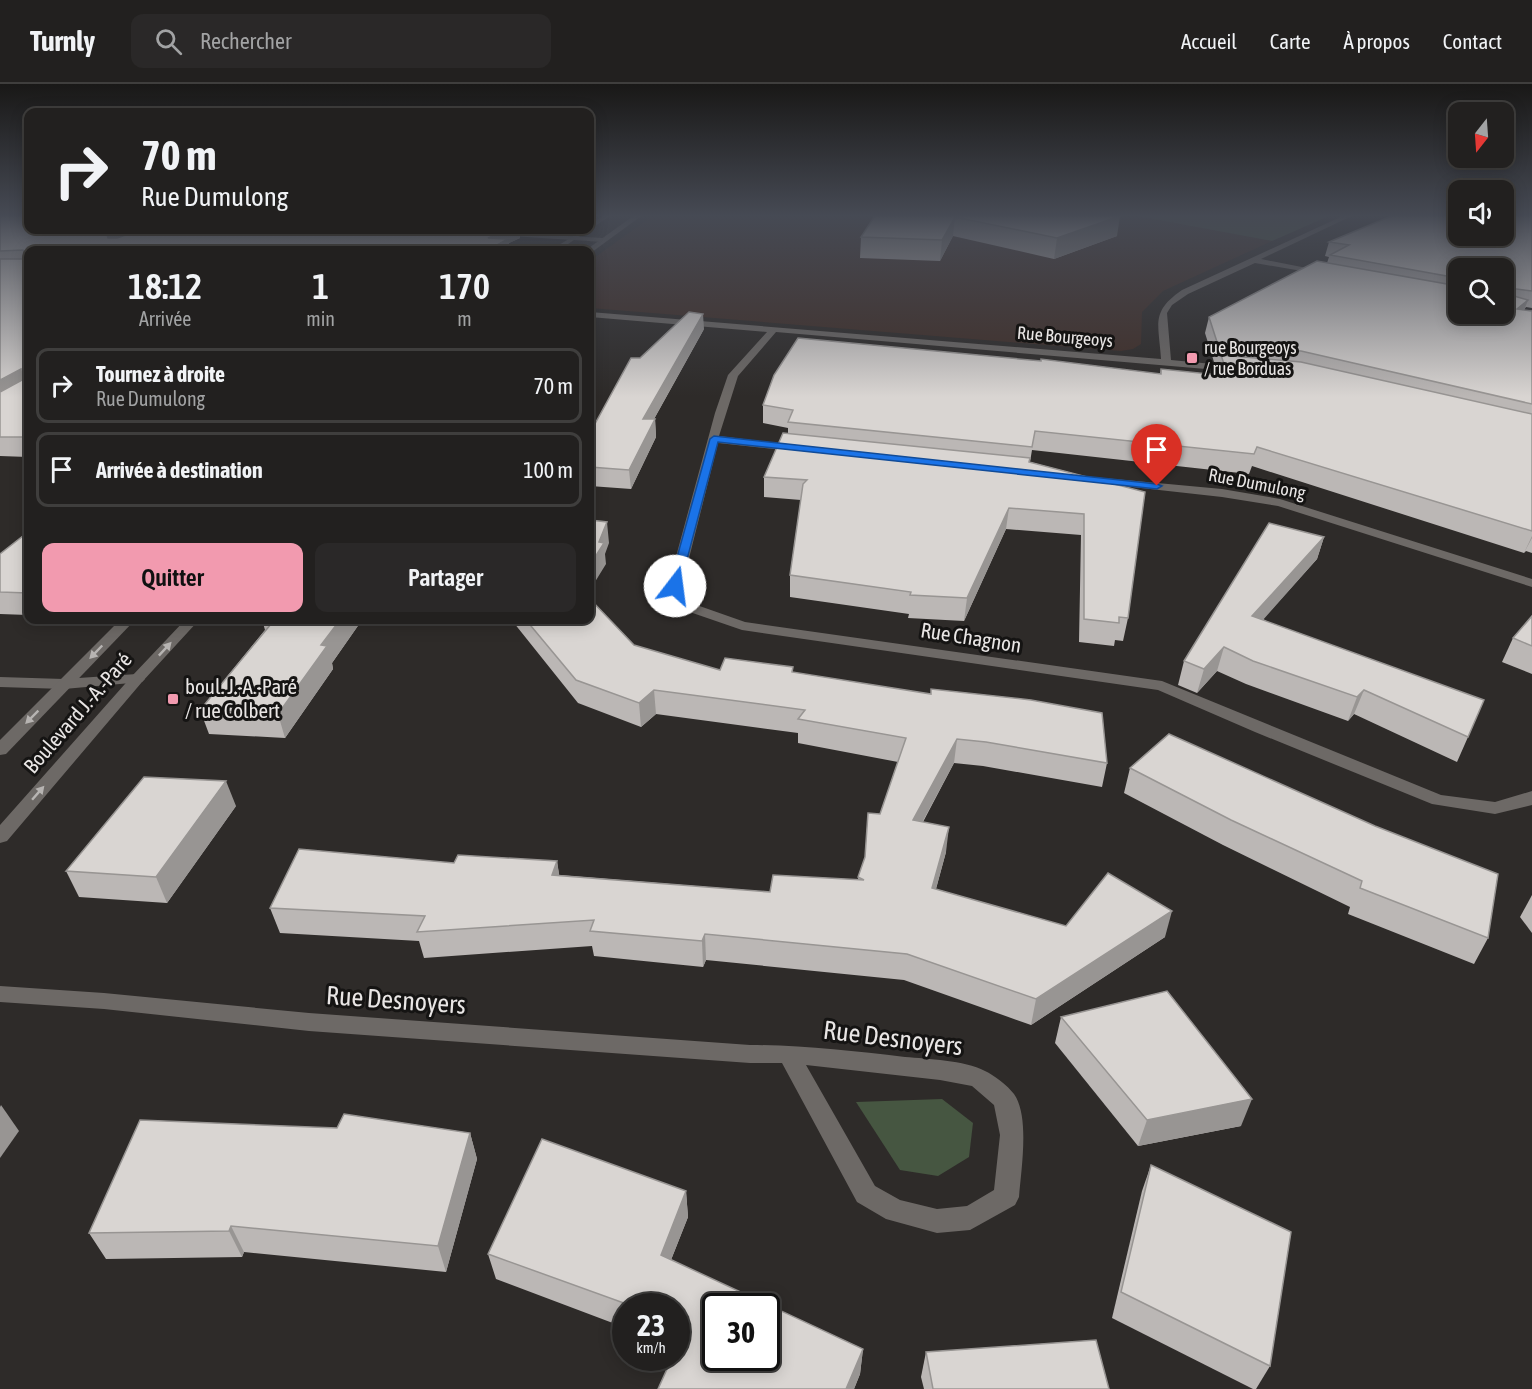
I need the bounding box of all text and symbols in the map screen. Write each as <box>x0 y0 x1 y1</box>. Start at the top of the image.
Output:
search box <box>131 14 551 68</box>
text: Turnly <box>30 25 95 57</box>
icon: search <box>152 25 185 58</box>
text: Rechercher <box>200 28 291 54</box>
text: Accueil <box>1181 29 1237 53</box>
text: Carte <box>1270 29 1310 53</box>
text: À propos <box>1343 29 1410 53</box>
text: Contact <box>1443 29 1502 53</box>
north arrow <box>1448 102 1514 168</box>
map controls <box>1448 102 1514 324</box>
text: 70 m <box>141 131 216 179</box>
icon: right <box>42 132 120 210</box>
button: sound <box>1448 180 1514 246</box>
text: Rue Dumulong <box>141 181 288 212</box>
button: search <box>1448 258 1514 324</box>
text: 18:12 <box>128 265 202 307</box>
text: 1 <box>312 265 329 307</box>
text: 170 <box>439 265 490 307</box>
text: Arrivée <box>139 307 191 330</box>
text: min <box>306 307 335 330</box>
text: m <box>457 307 472 330</box>
street label: Rue Bourgeoys <box>1016 322 1114 351</box>
place label: rue Bourgeoys / rue Borduas <box>1204 337 1297 379</box>
marker: rue Bourgeoys / rue Borduas <box>1185 351 1199 365</box>
text: Tournez à droite <box>96 361 225 387</box>
icon: right <box>45 369 78 402</box>
text: 70 m <box>533 373 573 399</box>
text: Rue Dumulong <box>96 387 205 410</box>
pin <box>1131 424 1182 486</box>
icon: arrive <box>1140 433 1173 466</box>
icon: arrive <box>45 453 78 486</box>
text: Arrivée à destination <box>96 457 263 483</box>
text: 100 m <box>523 457 573 483</box>
street label: Rue Dumulong <box>1207 464 1308 503</box>
button: Quitter <box>42 543 303 612</box>
button: Partager <box>315 543 576 612</box>
position arrow <box>643 554 707 618</box>
street label: Rue Chagnon <box>919 617 1023 657</box>
one-way arrow <box>157 642 171 656</box>
one-way arrow <box>89 644 103 659</box>
street label: Boulevard J.-A.-Paré <box>18 647 136 778</box>
place label: boul. J.-A.-Paré / rue Colbert <box>185 674 297 722</box>
marker: boul. J.-A.-Paré / rue Colbert <box>166 692 180 706</box>
one-way arrow <box>25 710 39 725</box>
one-way arrow <box>31 786 44 801</box>
street label: Rue Desnoyers <box>325 980 467 1020</box>
street label: Rue Desnoyers <box>822 1015 964 1061</box>
speed limit sign: 30 <box>702 1293 780 1371</box>
text: 23 <box>637 1308 665 1342</box>
text: km/h <box>636 1339 666 1356</box>

